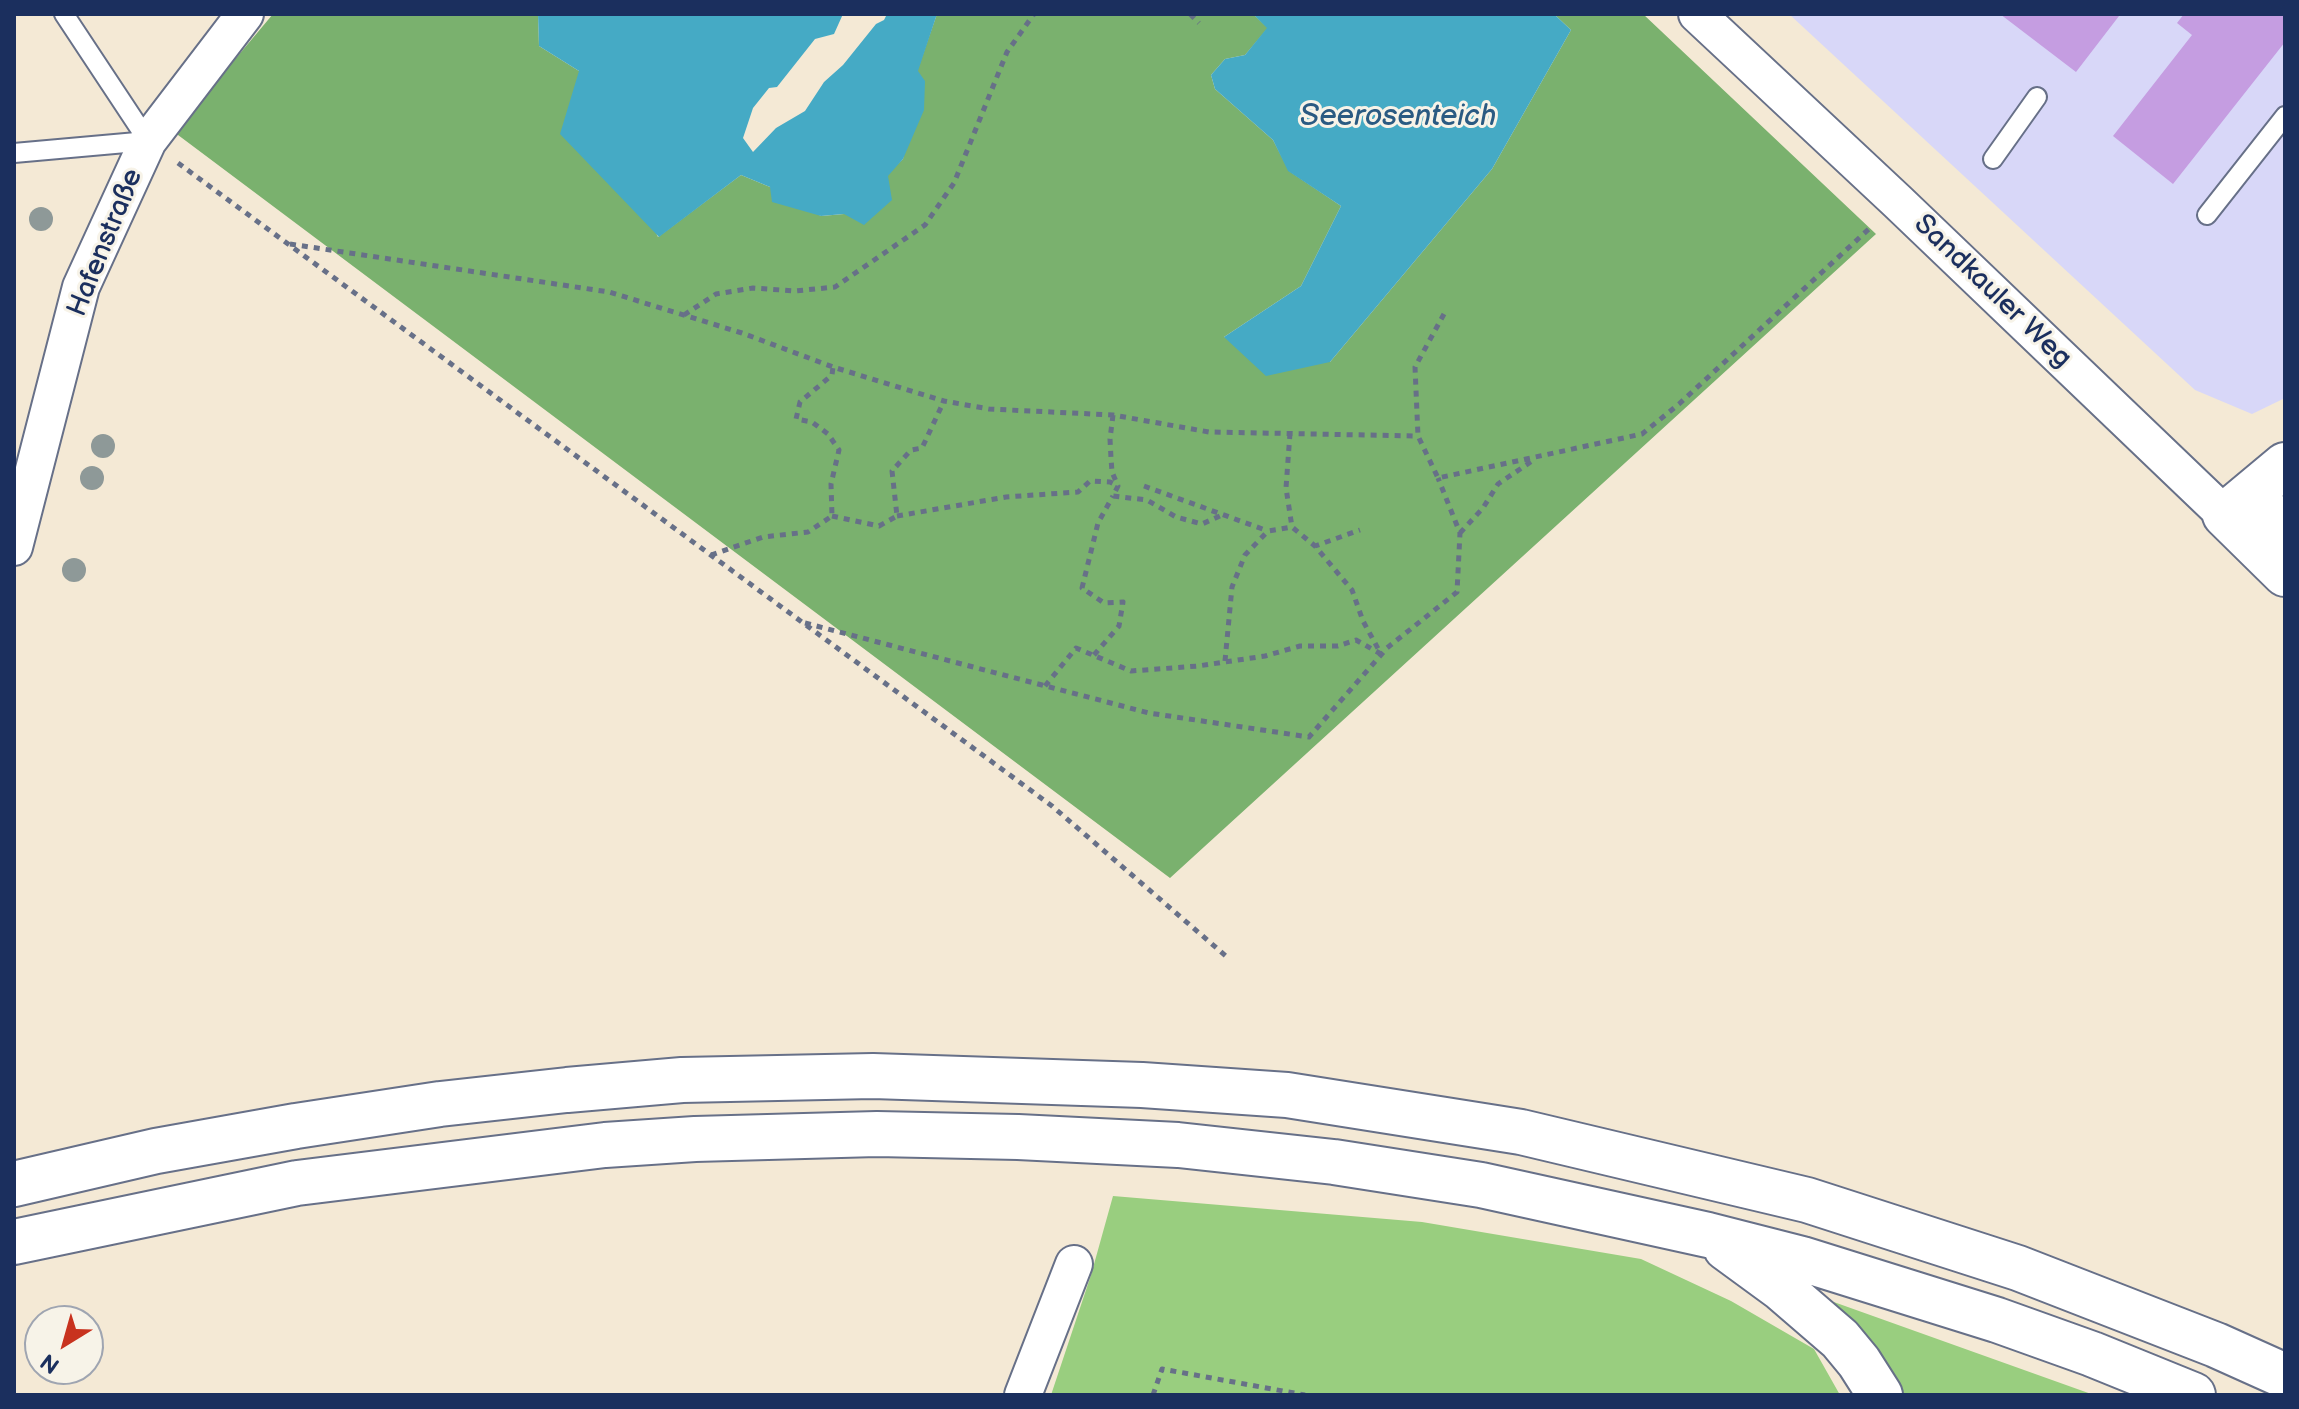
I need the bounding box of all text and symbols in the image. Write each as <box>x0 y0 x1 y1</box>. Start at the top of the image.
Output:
water label: Seerosenteich <box>1300 99 1496 135</box>
street label: Hafenstraße <box>61 164 151 322</box>
street label: Sandkauler Weg <box>1906 208 2078 376</box>
north arrow <box>24 1305 104 1385</box>
text: N <box>36 1347 65 1379</box>

